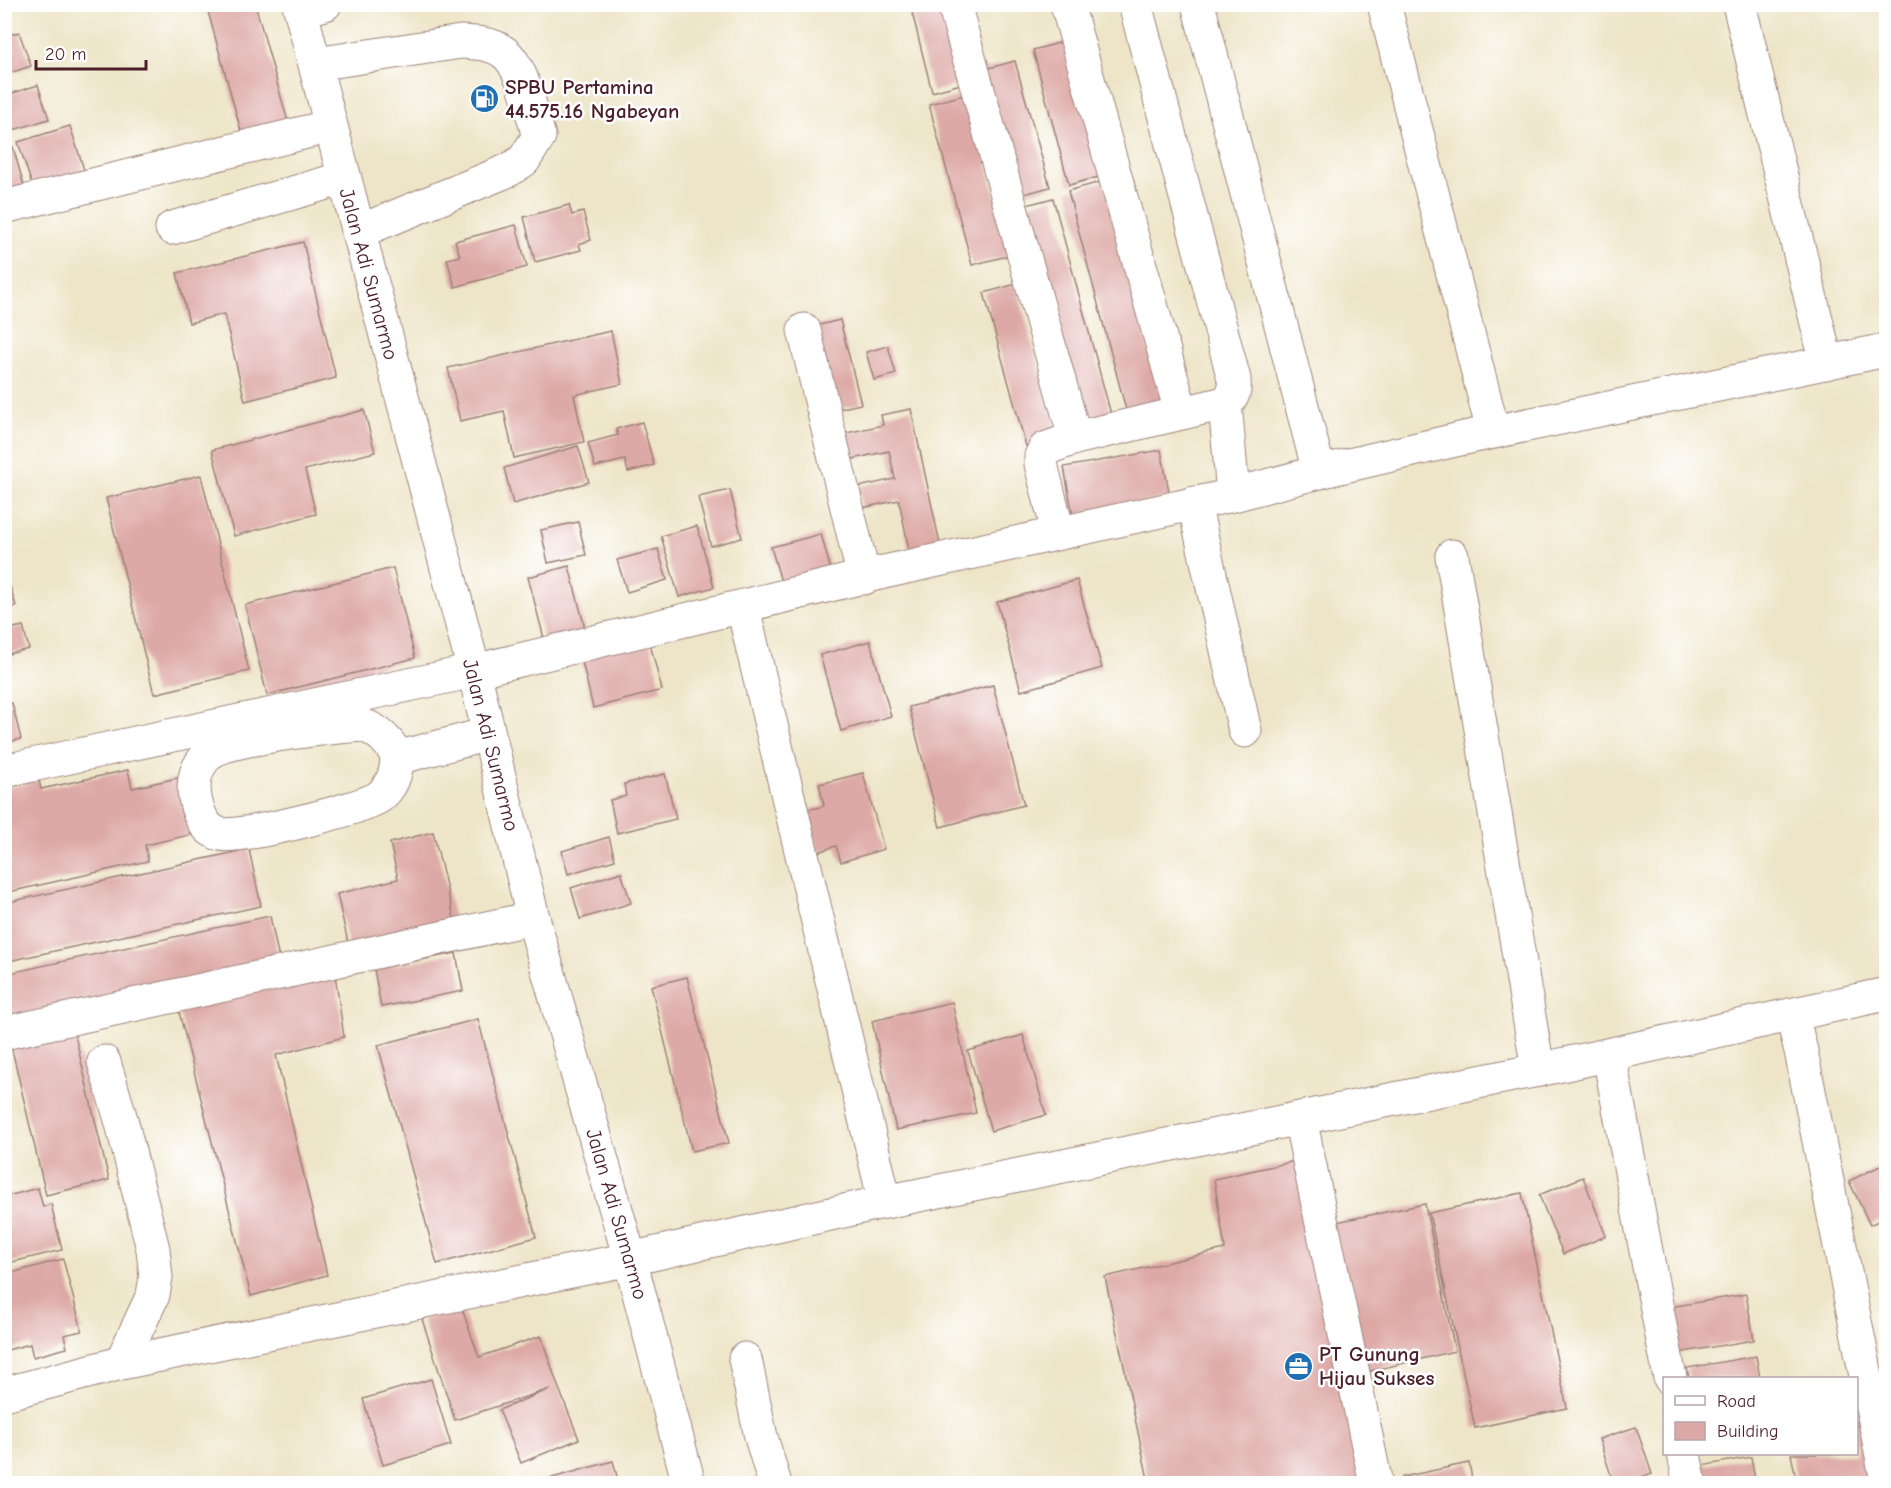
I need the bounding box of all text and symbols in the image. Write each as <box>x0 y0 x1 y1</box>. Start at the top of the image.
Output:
scale bar <box>36 33 146 71</box>
text: 20 m <box>45 44 86 65</box>
place label: SPBU Pertamina 44.575.16 Ngabeyan <box>505 75 679 123</box>
fuel station icon: SPBU Pertamina 44.575.16 Ngabeyan <box>468 83 500 115</box>
street label: Jalan Adi Sumarmo <box>335 185 403 363</box>
street label: Jalan Adi Sumarmo <box>458 656 524 834</box>
street label: Jalan Adi Sumarmo <box>581 1126 653 1302</box>
place label: PT Gunung Hijau Sukses <box>1319 1342 1434 1390</box>
office icon: PT Gunung Hijau Sukses <box>1282 1350 1314 1382</box>
legend <box>1663 1377 1858 1455</box>
text: Road <box>1717 1391 1756 1412</box>
text: Building <box>1717 1421 1779 1442</box>

